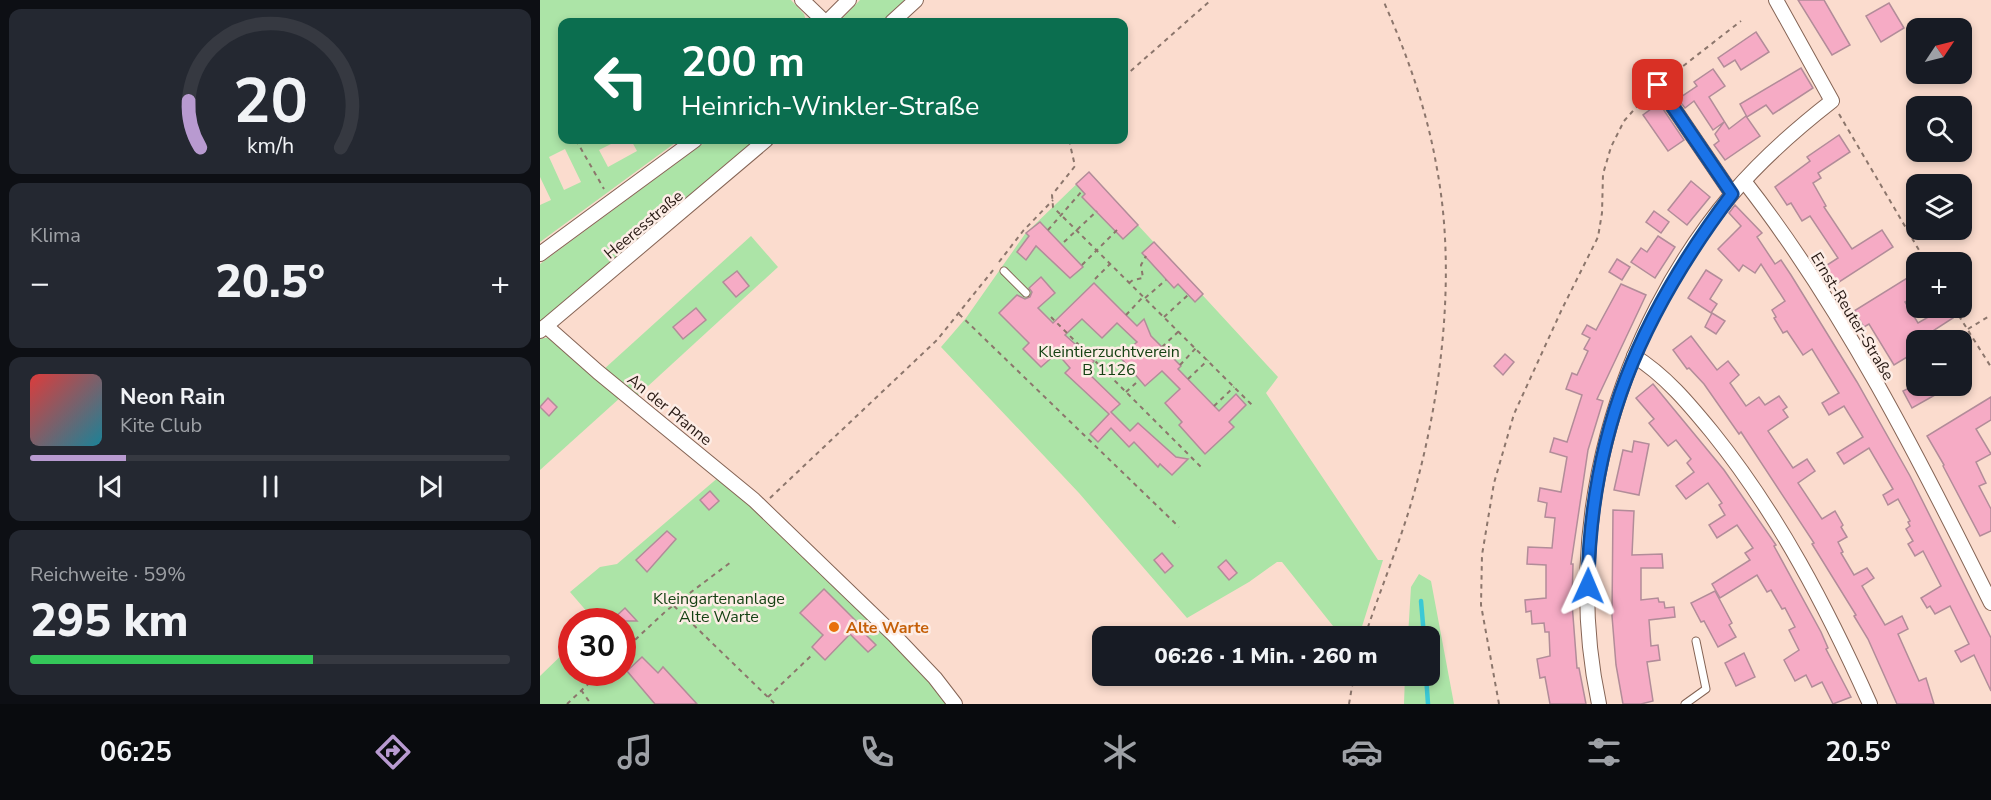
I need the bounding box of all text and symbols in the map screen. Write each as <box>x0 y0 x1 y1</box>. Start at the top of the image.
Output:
north arrow <box>1906 18 1972 84</box>
map controls <box>1906 18 1972 396</box>
text: 200 m <box>681 34 805 91</box>
icon: left <box>582 42 660 120</box>
pin <box>1632 59 1683 110</box>
text: 20 <box>233 60 307 145</box>
icon: arrive <box>1641 68 1674 101</box>
text: Heinrich-Winkler-Straße <box>681 88 979 125</box>
button: search <box>1906 96 1972 162</box>
text: km/h <box>246 132 294 162</box>
button: layers <box>1906 174 1972 240</box>
street label: Heeresstraße <box>600 185 688 264</box>
text: Klima <box>30 222 81 249</box>
street label: Ernst-Reuter-Straße <box>1805 248 1899 385</box>
text: 20.5° <box>215 252 325 313</box>
button: + <box>1906 252 1972 318</box>
text: − <box>30 261 50 306</box>
text: + <box>490 261 510 306</box>
button: − <box>1906 330 1972 396</box>
park label: Kleintierzuchtverein B 1126 <box>1038 341 1180 381</box>
street label: An der Pfanne <box>622 369 716 451</box>
text: Neon Rain <box>120 382 225 412</box>
text: Kite Club <box>120 412 202 439</box>
icon: previous <box>94 470 127 503</box>
icon: pause <box>254 470 287 503</box>
icon: next <box>414 470 447 503</box>
position arrow <box>1556 554 1620 618</box>
text: Reichweite · 59% <box>30 561 186 588</box>
park label: Kleingartenanlage Alte Warte <box>653 588 785 628</box>
text: 295 km <box>30 591 189 652</box>
speed limit sign: 30 <box>558 608 636 686</box>
place label: Alte Warte <box>846 617 929 639</box>
marker: Alte Warte <box>827 620 841 634</box>
text: 06:26 · 1 Min. · 260 m <box>1155 641 1378 671</box>
icon: directions <box>372 731 414 773</box>
icon: music <box>614 731 656 773</box>
icon: phone <box>856 731 898 773</box>
icon: climate <box>1099 731 1141 773</box>
icon: car <box>1341 731 1383 773</box>
icon: filters <box>1583 731 1625 773</box>
text: 06:25 <box>100 734 172 771</box>
text: 20.5° <box>1825 734 1891 771</box>

